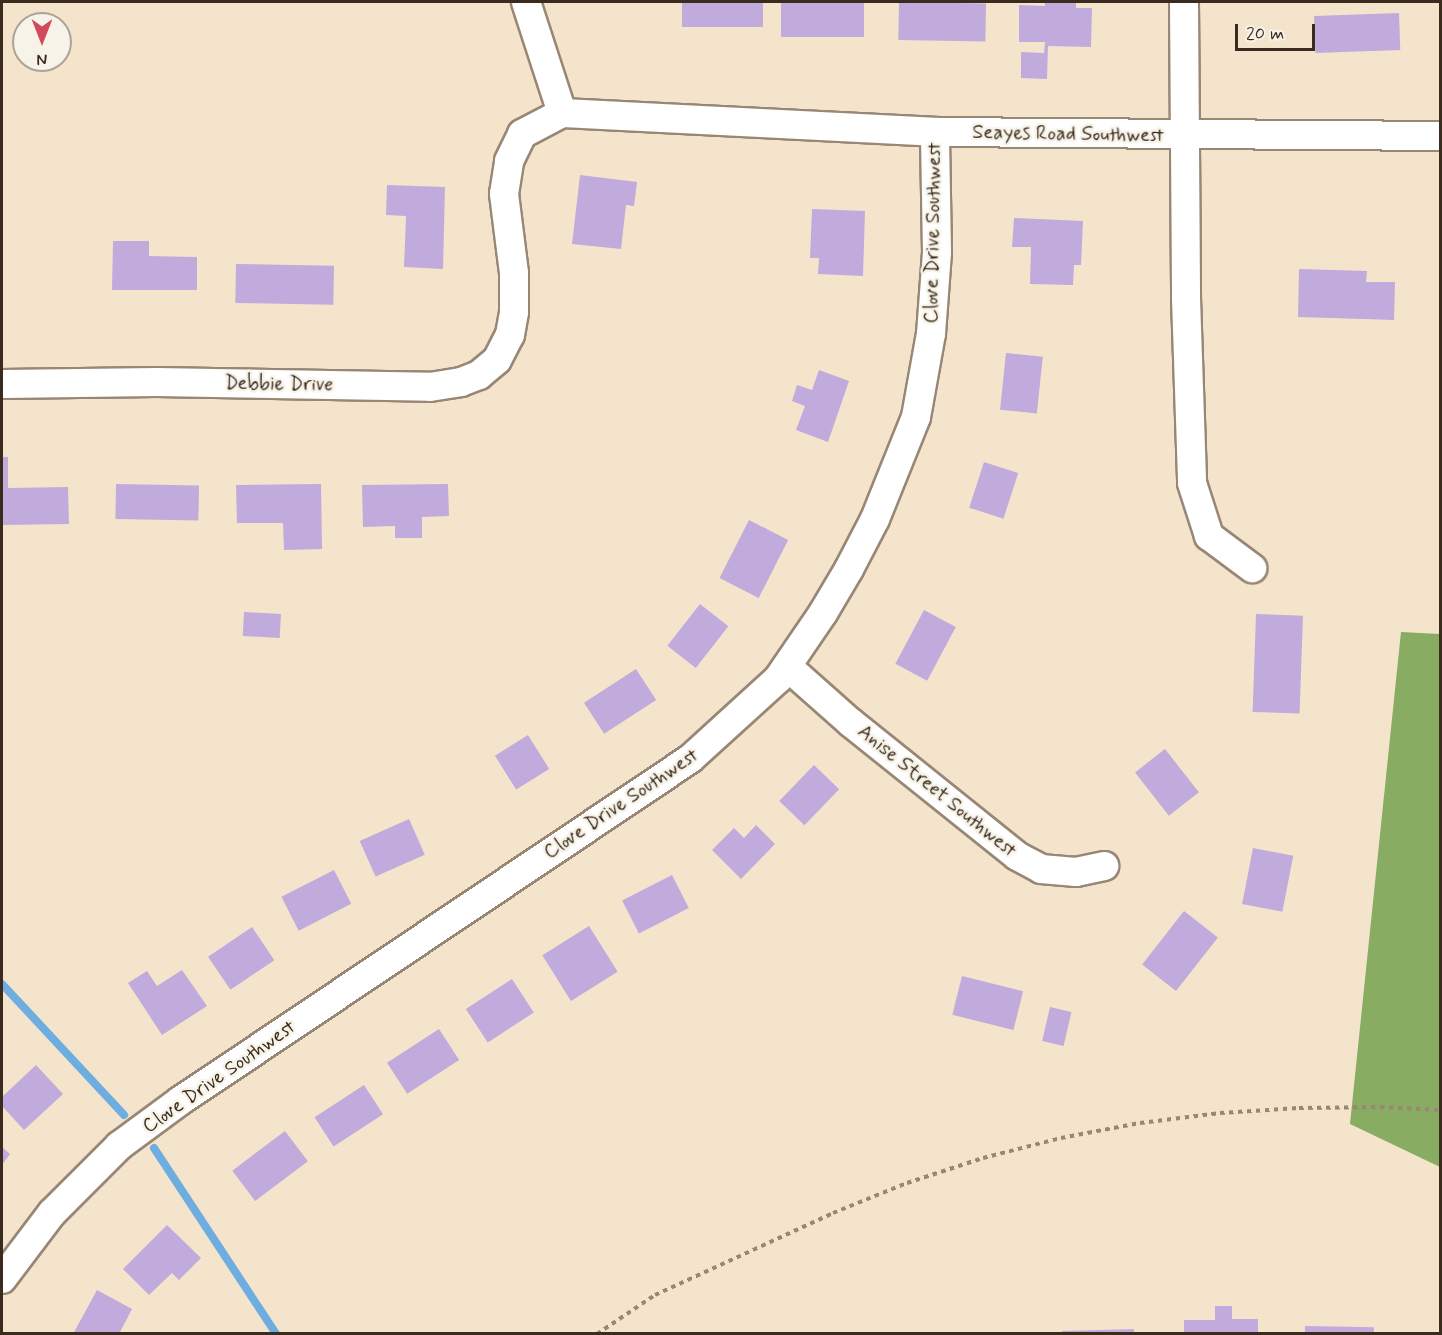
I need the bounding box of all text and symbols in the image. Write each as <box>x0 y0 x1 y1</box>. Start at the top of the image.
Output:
north arrow <box>12 12 72 72</box>
scale bar <box>1238 12 1318 50</box>
text: 20 m <box>1246 22 1284 46</box>
text: N <box>37 48 47 69</box>
street label: Seayes Road Southwest <box>973 120 1163 148</box>
street label: Clove Drive Southwest <box>919 143 947 323</box>
street label: Debbie Drive <box>224 371 334 397</box>
street label: Anise Street Southwest <box>854 720 1020 862</box>
street label: Clove Drive Southwest <box>540 744 702 864</box>
street label: Clove Drive Southwest <box>138 1015 300 1139</box>

